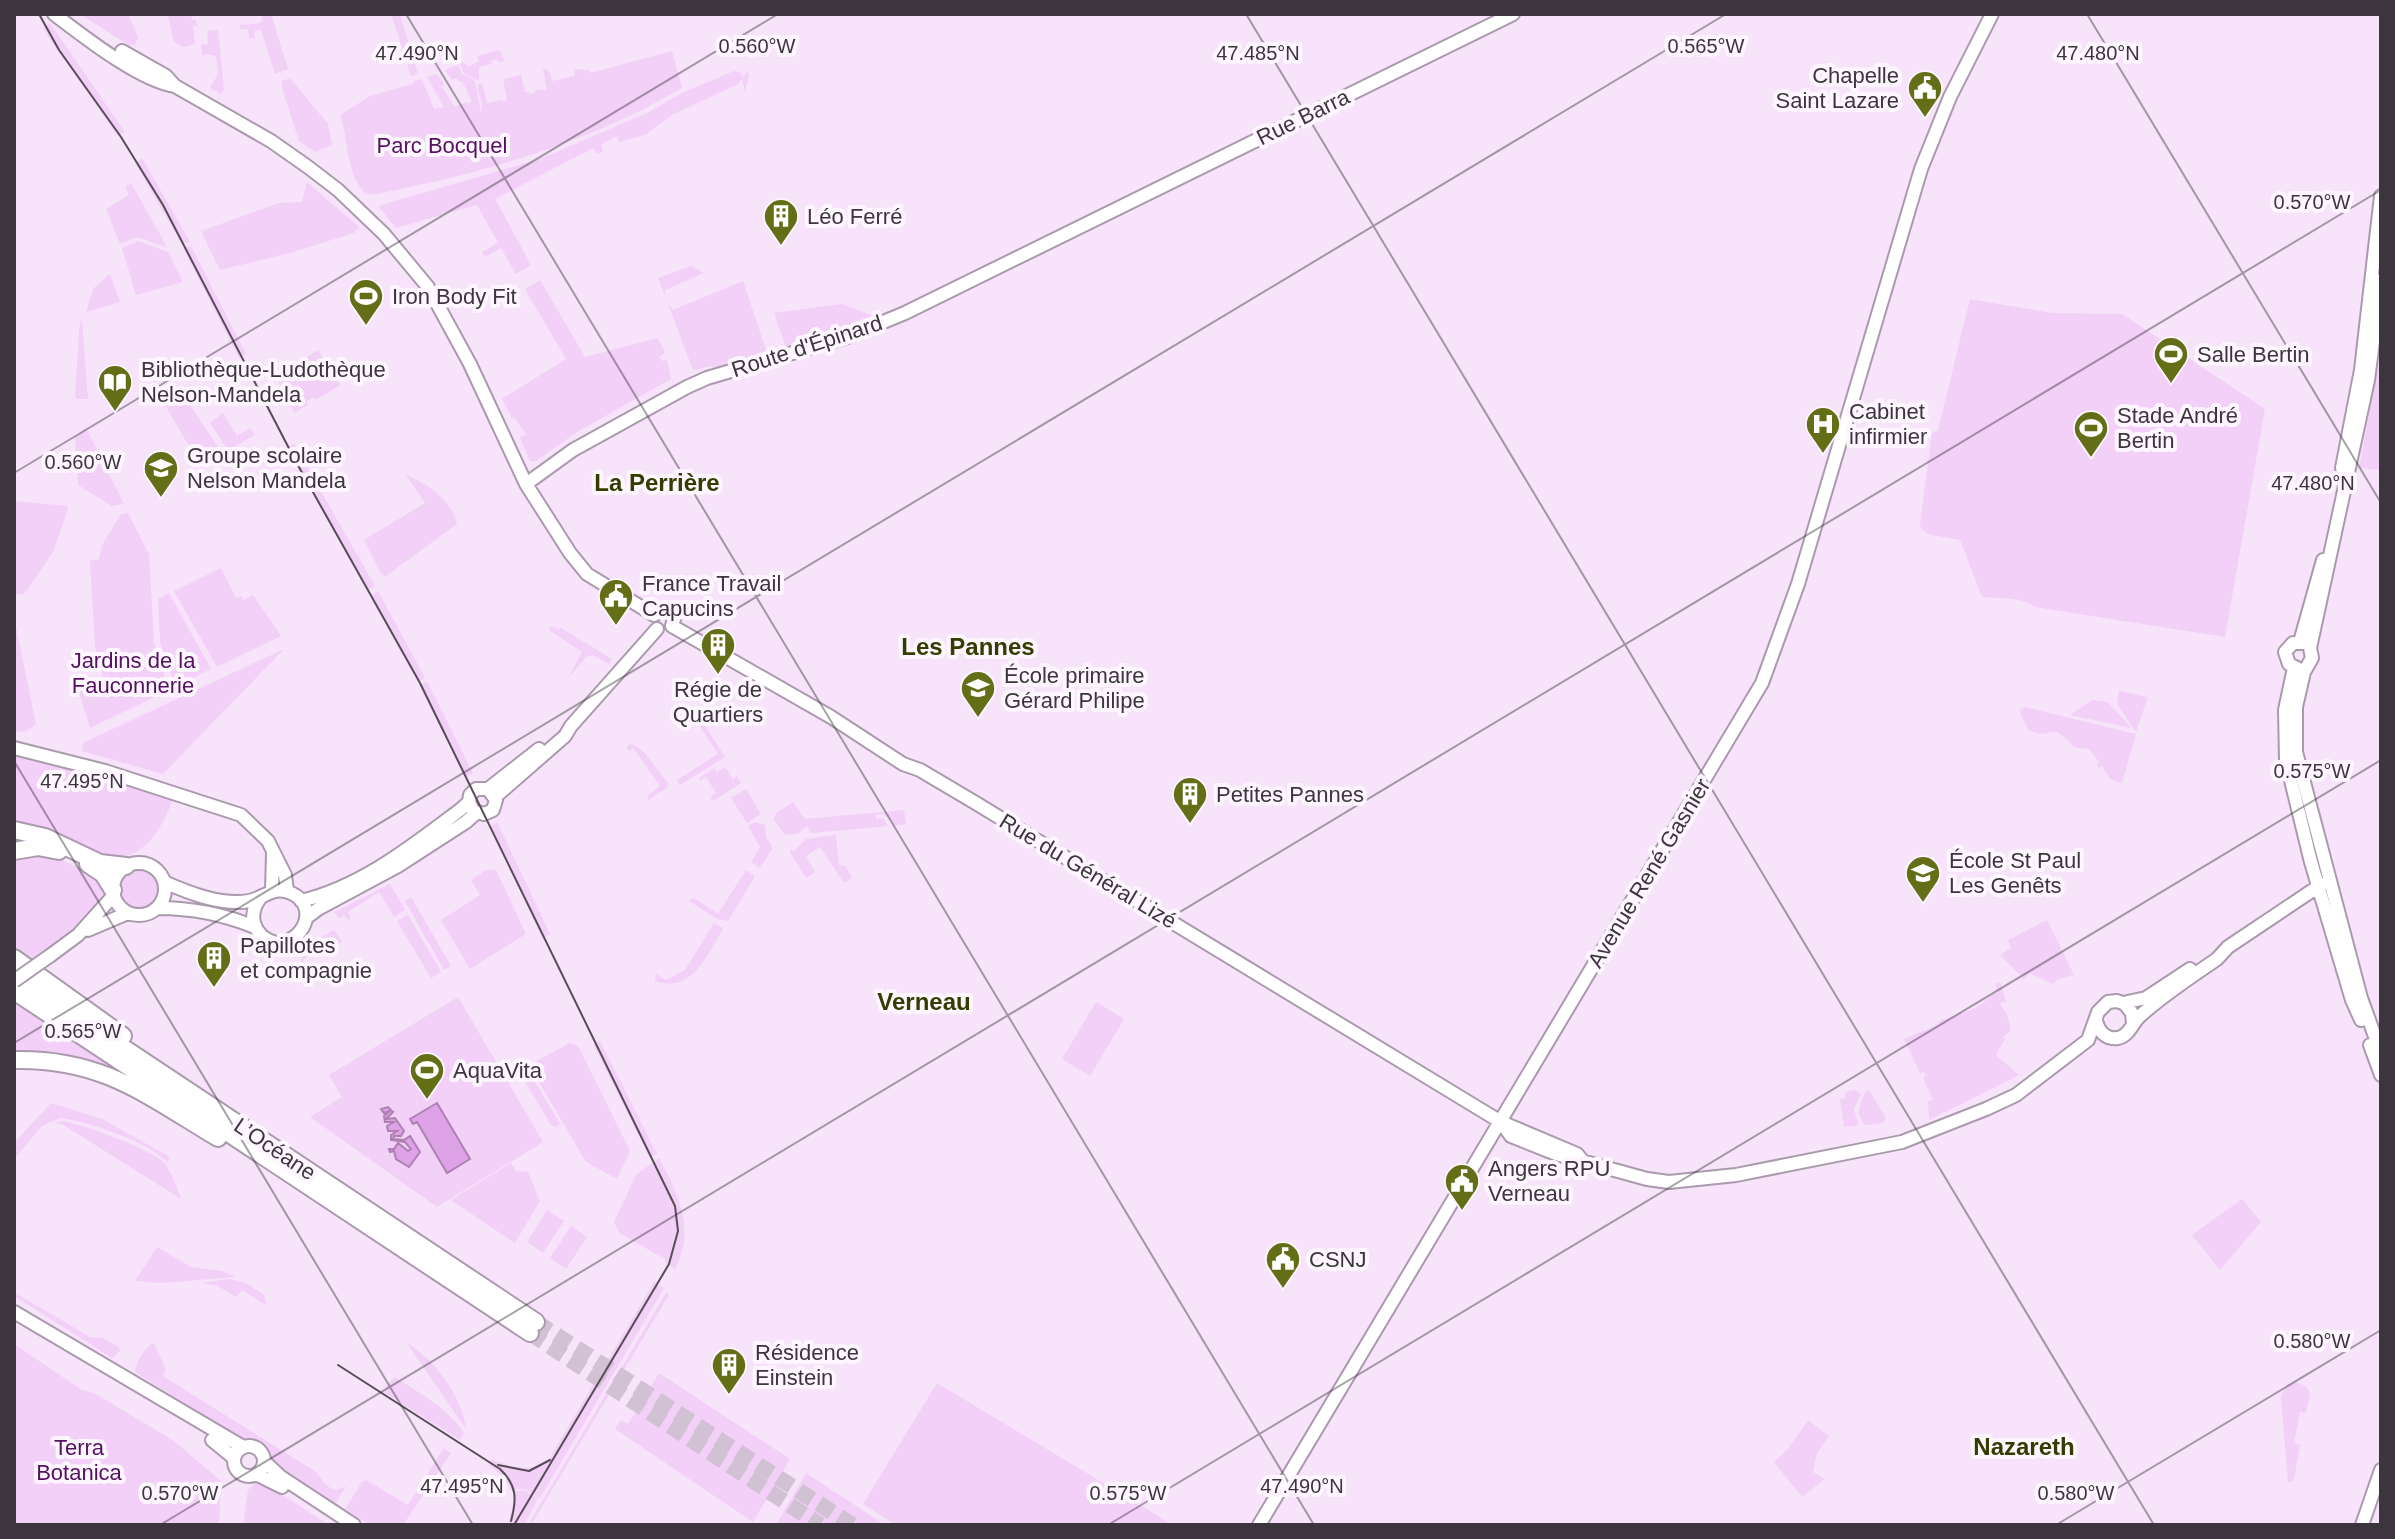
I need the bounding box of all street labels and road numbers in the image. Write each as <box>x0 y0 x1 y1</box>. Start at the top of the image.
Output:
street label: Rue Barra <box>1252 83 1354 150</box>
street label: Route d'Épinard <box>728 310 886 382</box>
street label: Avenue René Gasnier <box>1583 774 1715 972</box>
street label: Rue du Général Lizé <box>995 808 1181 934</box>
street label: L’Océane <box>229 1113 321 1185</box>

